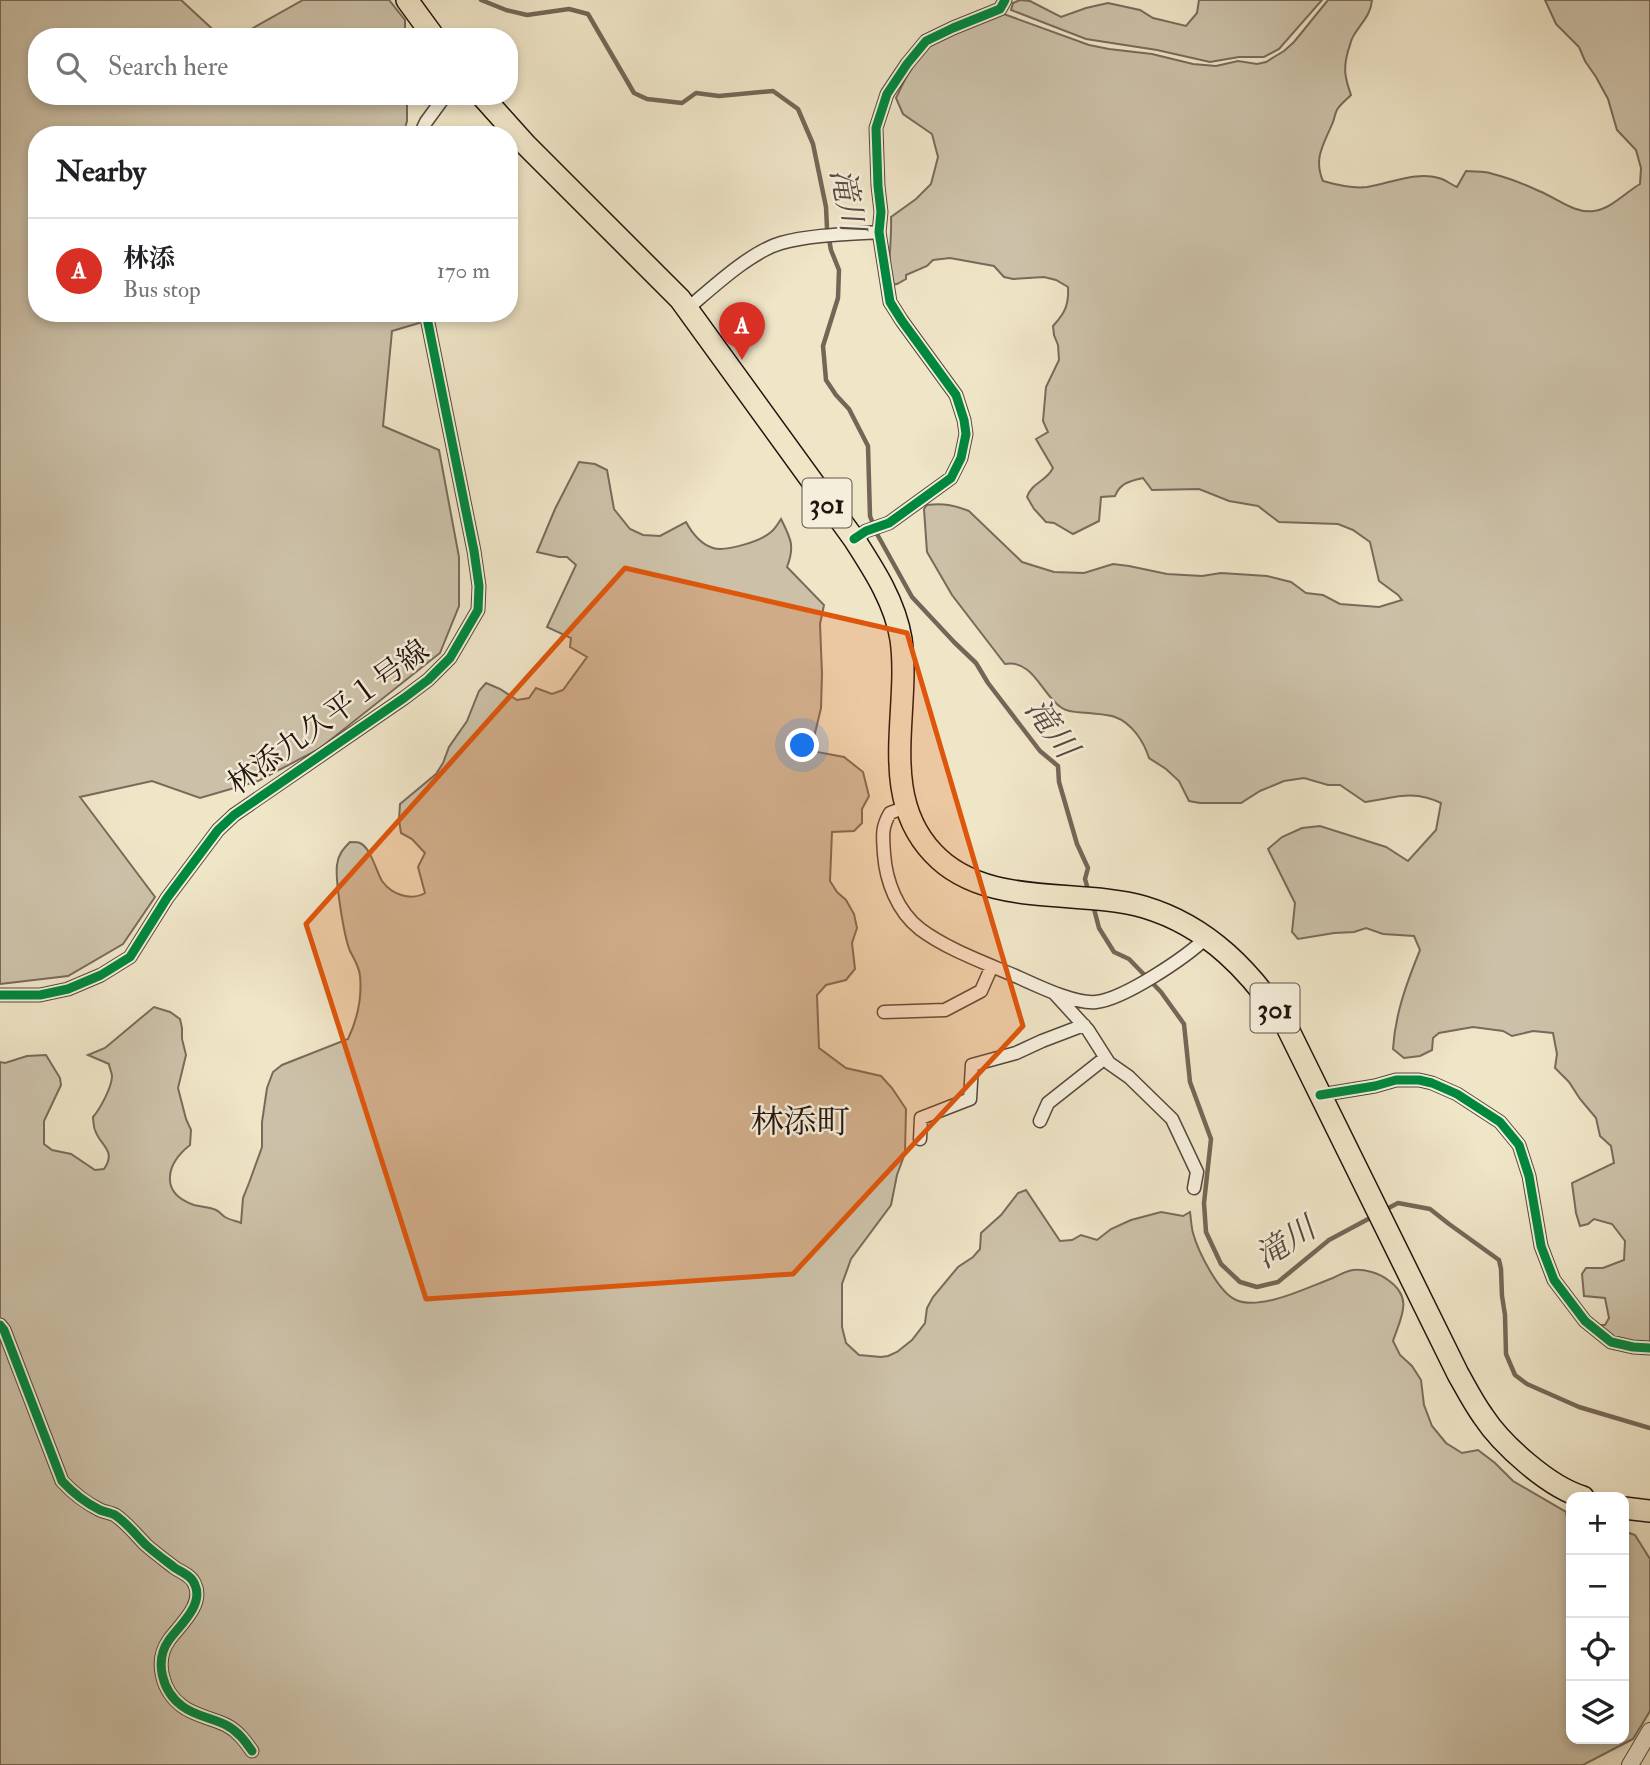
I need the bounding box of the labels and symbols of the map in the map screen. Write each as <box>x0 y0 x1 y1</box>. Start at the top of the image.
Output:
water label: 滝川 <box>821 165 873 238</box>
pin: A <box>719 302 765 360</box>
road number: 301 <box>802 478 852 528</box>
street label: 林添九久平１号線 <box>220 632 436 803</box>
water label: 滝川 <box>1016 691 1088 769</box>
your location <box>785 728 819 762</box>
road number: 301 <box>1250 984 1300 1032</box>
district label: 林添町 <box>751 1102 850 1143</box>
water label: 滝川 <box>1248 1207 1326 1277</box>

